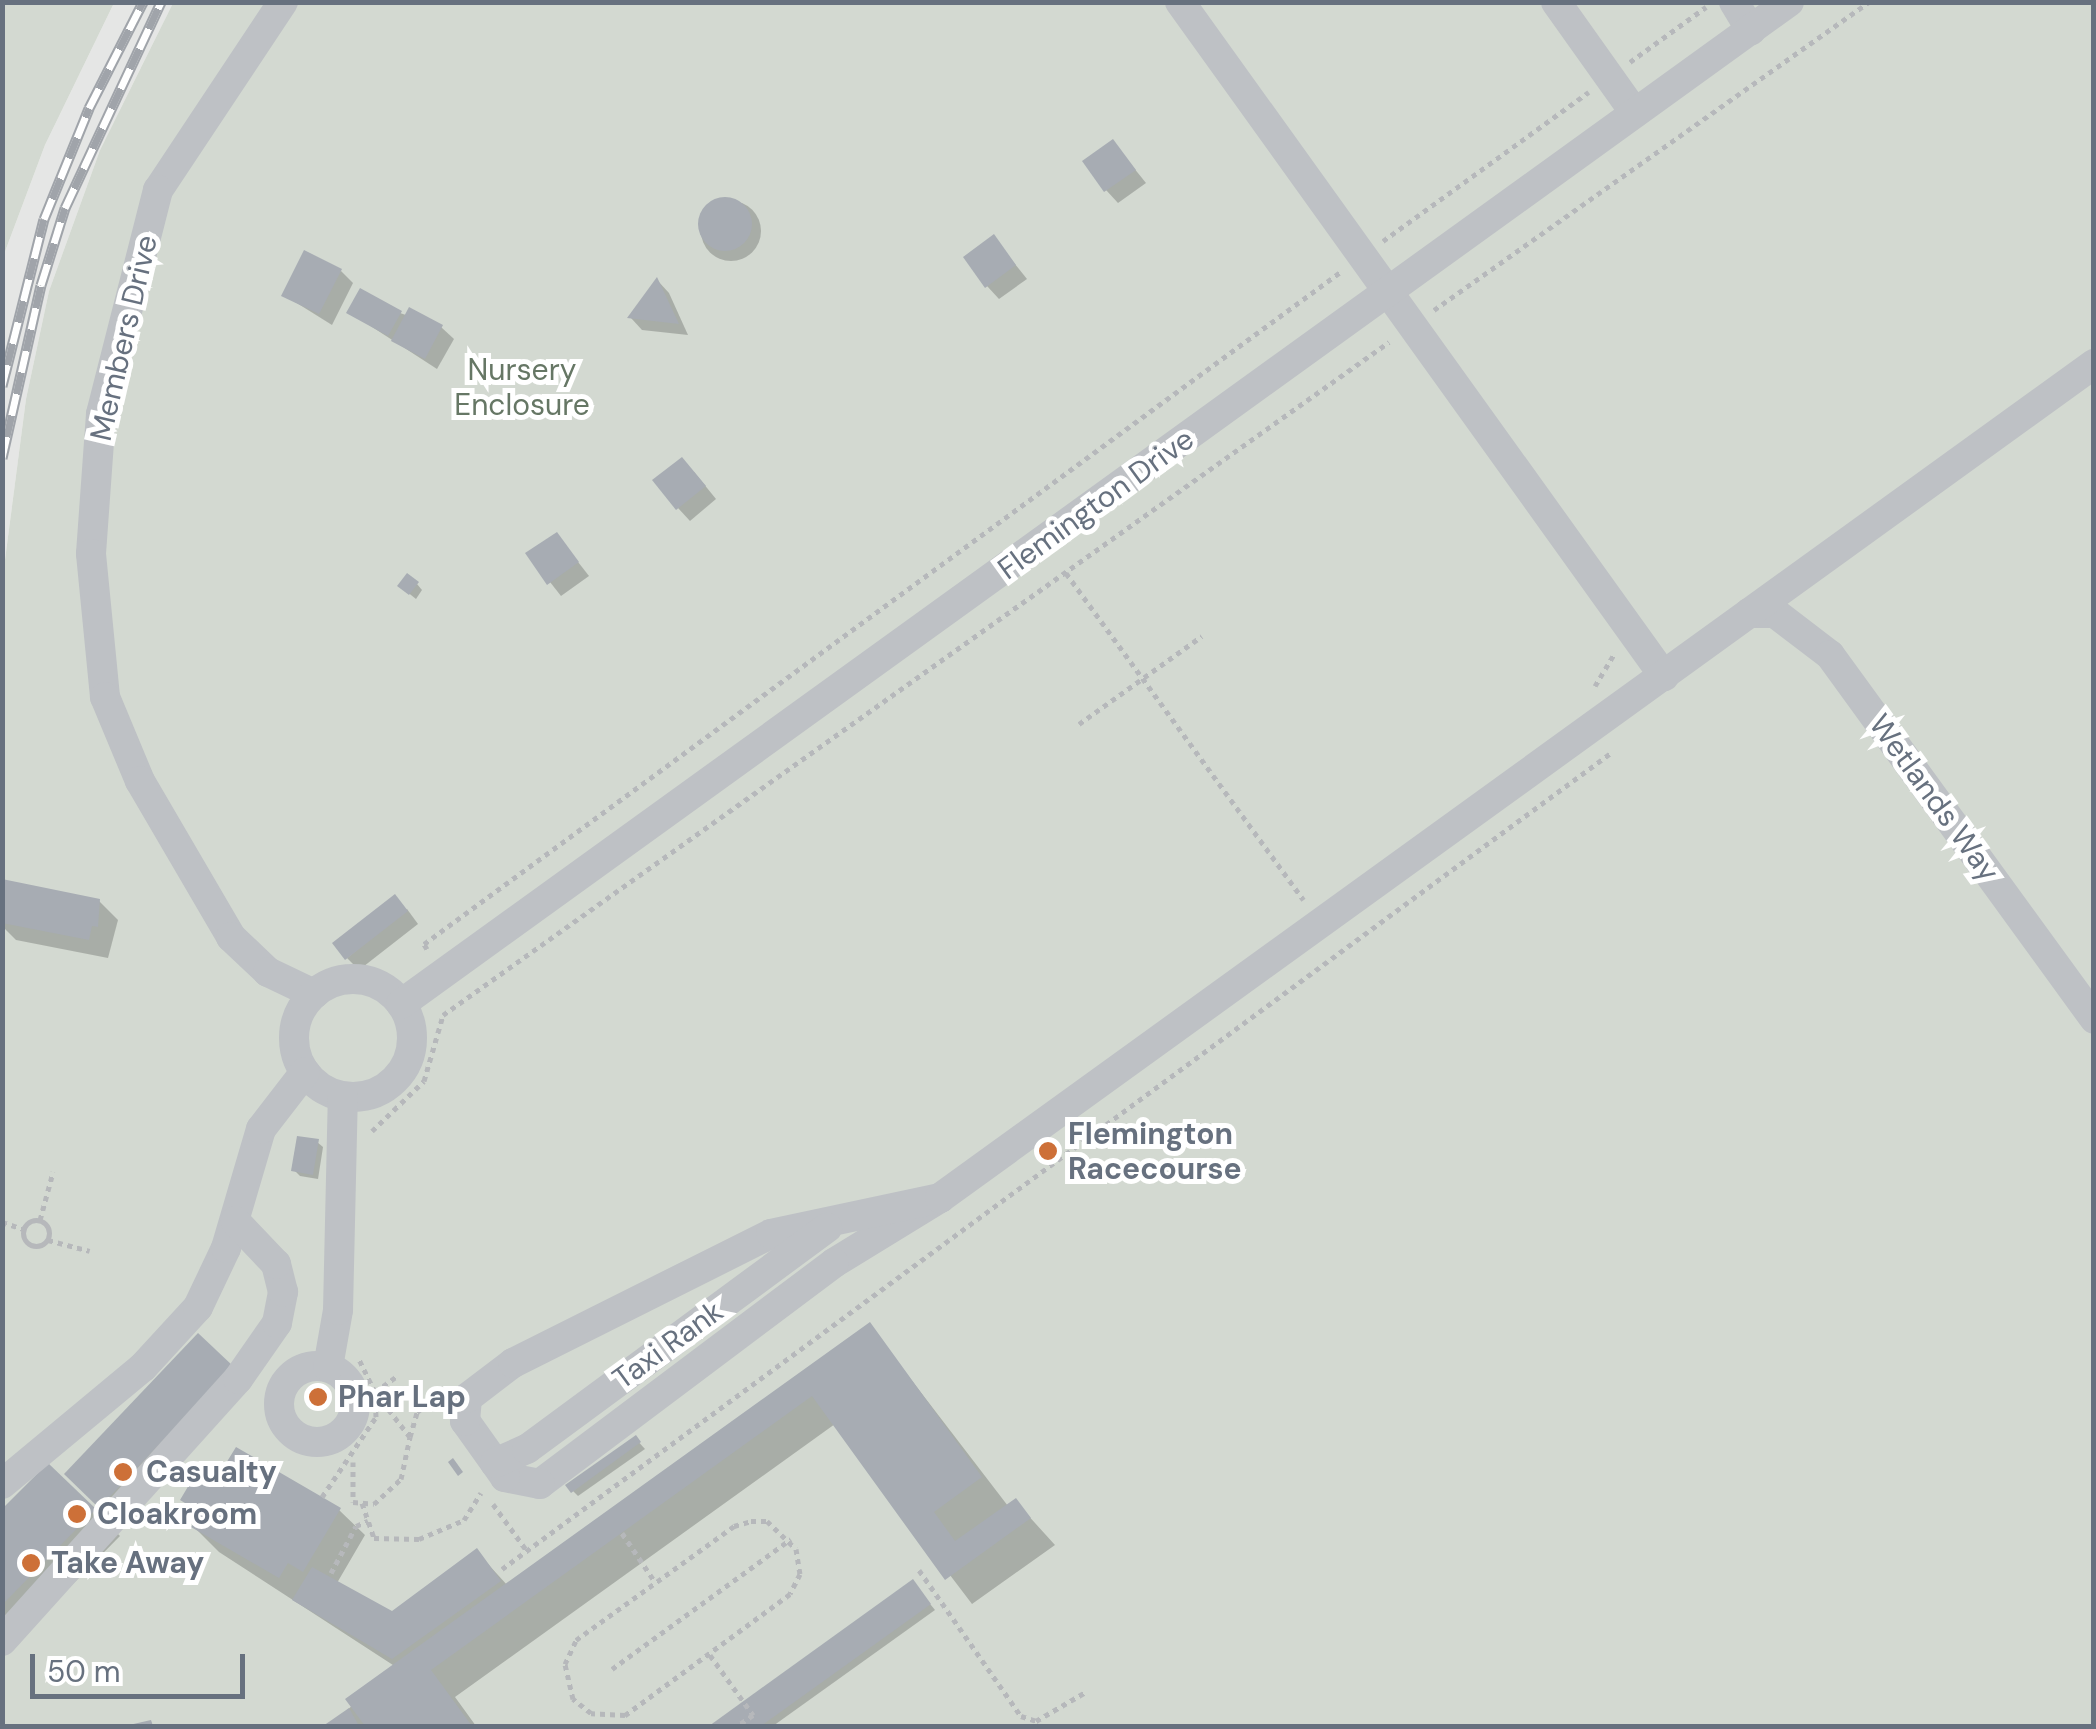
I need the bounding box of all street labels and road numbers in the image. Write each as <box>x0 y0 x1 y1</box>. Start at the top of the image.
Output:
street label: Members Drive <box>83 232 165 444</box>
street label: Flemington Drive <box>991 421 1201 587</box>
street label: Wetlands Way <box>1861 707 2007 889</box>
street label: Taxi Rank <box>606 1293 730 1397</box>

